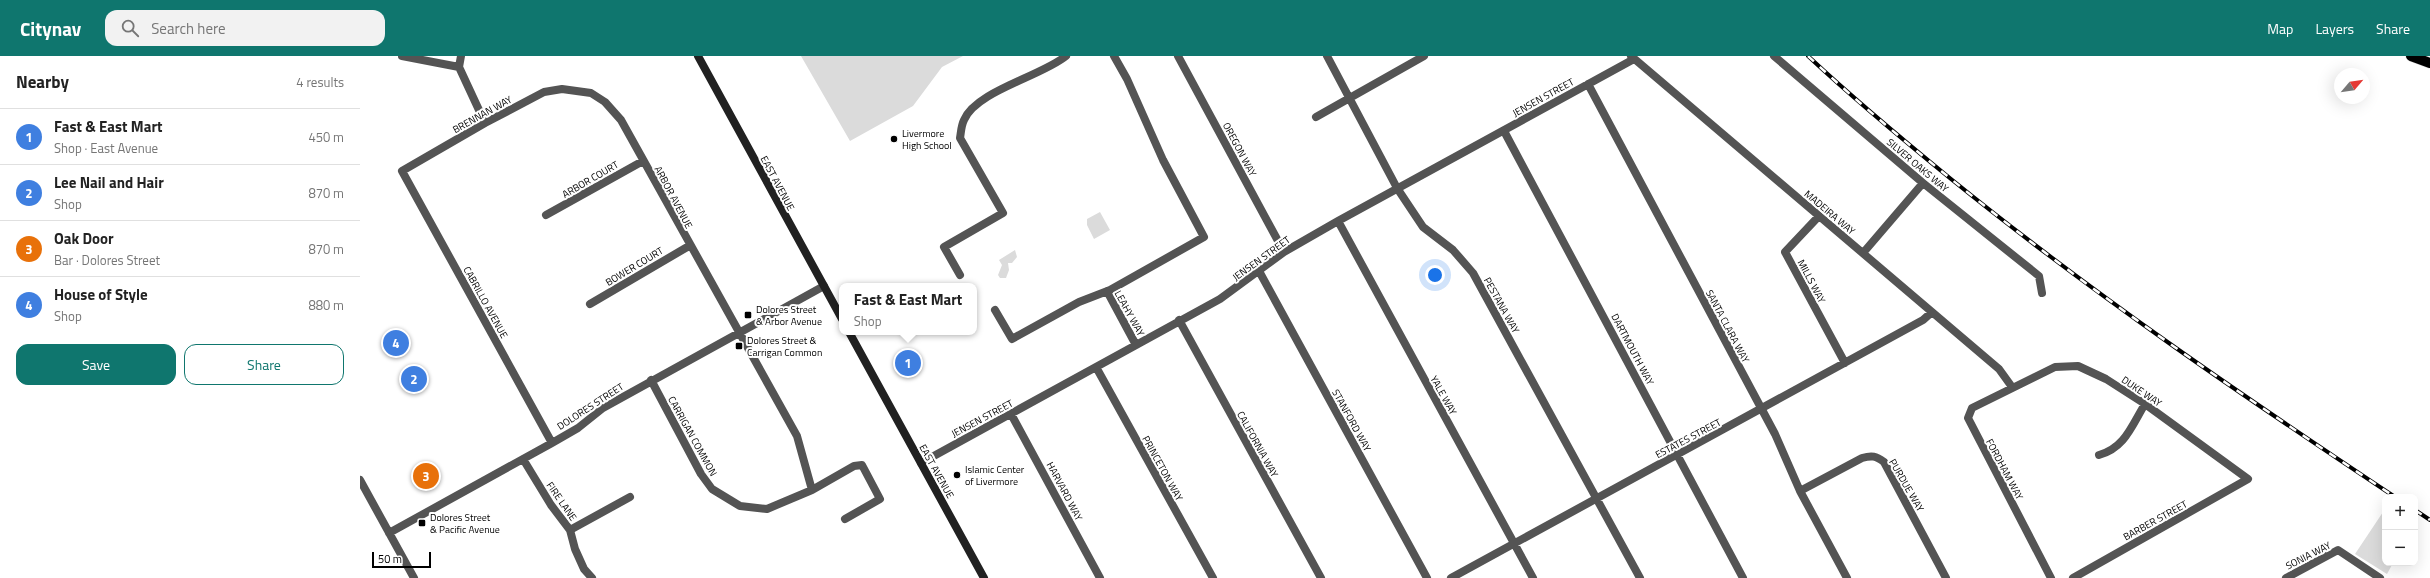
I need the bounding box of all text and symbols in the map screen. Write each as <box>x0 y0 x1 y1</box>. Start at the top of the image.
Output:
search box <box>105 10 385 46</box>
text: Citynav <box>20 14 81 43</box>
icon: search <box>119 17 141 39</box>
text: Search here <box>151 17 226 40</box>
text: Map <box>2267 18 2293 39</box>
text: Layers <box>2315 18 2354 39</box>
text: Share <box>2376 18 2410 39</box>
north arrow <box>2334 68 2370 104</box>
text: Nearby <box>16 69 69 95</box>
text: 4 results <box>296 72 344 92</box>
street label: JENSEN STREET <box>1510 74 1577 121</box>
street label: BRENNAN WAY <box>450 92 515 137</box>
text: Fast & East Mart <box>54 115 162 138</box>
street label: OREGON WAY <box>1219 119 1260 180</box>
place label: Livermore High School <box>902 126 952 153</box>
text: 1 <box>25 127 33 147</box>
text: 450 m <box>308 127 344 147</box>
marker: Livermore High School <box>889 134 899 144</box>
street label: SILVER OAKS WAY <box>1883 135 1952 196</box>
text: Shop · East Avenue <box>54 138 158 158</box>
street label: EAST AVENUE <box>757 153 798 214</box>
street label: ARBOR COURT <box>559 157 622 202</box>
street label: ARBOR AVENUE <box>651 163 697 232</box>
text: Lee Nail and Hair <box>54 171 164 194</box>
text: 2 <box>25 183 33 203</box>
text: 870 m <box>308 183 344 203</box>
street label: MADEIRA WAY <box>1801 187 1859 239</box>
text: Shop <box>54 194 82 214</box>
text: Oak Door <box>54 227 114 250</box>
street label: JENSEN STREET <box>1229 232 1294 285</box>
text: 3 <box>25 239 33 259</box>
text: 870 m <box>308 239 344 259</box>
street label: BOWER COURT <box>602 243 667 290</box>
text: Bar · Dolores Street <box>54 250 160 270</box>
street label: MILLS WAY <box>1794 257 1830 306</box>
street label: CABRILLO AVENUE <box>460 264 512 341</box>
your location <box>1425 265 1445 285</box>
street label: PESTANA WAY <box>1480 274 1523 337</box>
text: House of Style <box>54 283 148 306</box>
popup <box>839 283 977 335</box>
street label: SANTA CLARA WAY <box>1702 287 1753 366</box>
text: Fast & East Mart <box>854 288 962 311</box>
street label: LEAHY WAY <box>1111 288 1149 339</box>
text: 4 <box>25 295 33 315</box>
text: 880 m <box>308 295 344 315</box>
place label: Dolores Street & Arbor Avenue <box>756 302 822 329</box>
text: Shop <box>54 306 82 326</box>
marker: Dolores Street & Arbor Avenue <box>743 310 753 320</box>
text: Shop <box>854 311 882 331</box>
street label: DARTMOUTH WAY <box>1607 311 1658 388</box>
pin: 4 <box>383 328 409 358</box>
place label: Dolores Street & Carrigan Common <box>747 333 822 360</box>
marker: Dolores Street & Carrigan Common <box>734 341 744 351</box>
button: Save <box>16 344 176 385</box>
button: Share <box>184 344 344 385</box>
pin: 1 <box>895 348 921 378</box>
pin: 2 <box>401 364 427 394</box>
street label: DUKE WAY <box>2119 372 2165 411</box>
street label: YALE WAY <box>1427 373 1461 418</box>
street label: DOLORES STREET <box>554 379 627 434</box>
street label: STANFORD WAY <box>1328 386 1375 455</box>
street label: CARRIGAN COMMON <box>664 394 721 479</box>
street label: JENSEN STREET <box>949 395 1017 441</box>
street label: CALIFORNIA WAY <box>1233 408 1282 481</box>
street label: ESTATES STREET <box>1653 414 1725 462</box>
street label: PRINCETON WAY <box>1138 433 1187 504</box>
street label: FORDHAM WAY <box>1982 436 2027 503</box>
street label: EAST AVENUE <box>915 441 958 502</box>
street label: PURDUE WAY <box>1885 456 1928 515</box>
street label: HARVARD WAY <box>1043 459 1087 524</box>
pin: 3 <box>413 461 439 491</box>
place label: Islamic Center of Livermore <box>965 462 1025 489</box>
marker: Islamic Center of Livermore <box>952 470 962 480</box>
street label: FIRE LANE <box>543 479 581 524</box>
map controls <box>2382 494 2418 566</box>
button: + <box>2382 494 2418 530</box>
street label: BARBER STREET <box>2120 496 2191 544</box>
place label: Dolores Street & Pacific Avenue <box>430 510 500 537</box>
marker: Dolores Street & Pacific Avenue <box>417 518 427 528</box>
button: − <box>2382 530 2418 566</box>
street label: SONIA WAY <box>2283 537 2334 573</box>
scale bar <box>372 550 431 569</box>
text: 50 m <box>378 551 402 567</box>

